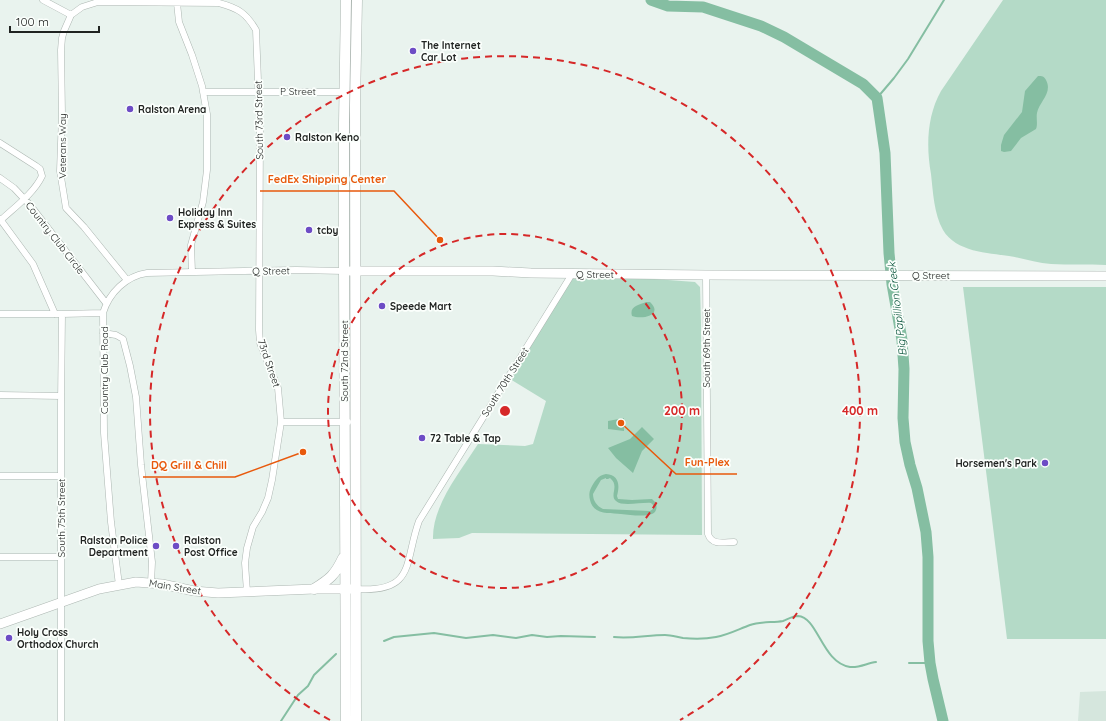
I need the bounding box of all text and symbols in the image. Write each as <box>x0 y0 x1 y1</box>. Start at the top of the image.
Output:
scale bar <box>10 8 99 34</box>
text: 100 m <box>16 14 49 29</box>
place label: The Internet Car Lot <box>421 39 481 64</box>
marker: The Internet Car Lot <box>408 46 418 56</box>
street label: South 73rd Street <box>252 80 266 160</box>
street label: P Street <box>280 85 317 98</box>
place label: Ralston Arena <box>138 103 206 116</box>
marker: Ralston Arena <box>125 104 135 114</box>
street label: Veterans Way <box>56 113 69 179</box>
place label: Ralston Keno <box>295 131 359 144</box>
marker: Ralston Keno <box>282 132 292 142</box>
callout: FedEx Shipping Center <box>260 168 394 191</box>
text: FedEx Shipping Center <box>268 172 386 186</box>
street label: Country Club Circle <box>23 199 88 277</box>
place label: Holiday Inn Express & Suites <box>178 206 256 231</box>
marker: Holiday Inn Express & Suites <box>165 213 175 223</box>
place label: tcby <box>317 224 339 237</box>
marker: tcby <box>304 225 314 235</box>
water label: Big Papillion Creek <box>884 260 910 357</box>
street label: Q Street <box>252 264 291 278</box>
street label: Q Street <box>576 268 615 281</box>
street label: Q Street <box>912 269 951 282</box>
place label: Speede Mart <box>390 300 452 313</box>
marker: Speede Mart <box>377 301 387 311</box>
street label: South 69th Street <box>700 308 713 388</box>
street label: South 72nd Street <box>338 320 351 402</box>
street label: Country Club Road <box>98 326 111 414</box>
street label: 73rd Street <box>255 337 284 389</box>
street label: South 70th Street <box>478 344 532 419</box>
text: 200 m <box>664 403 700 418</box>
text: 400 m <box>842 403 878 418</box>
centre of rings <box>498 404 512 418</box>
place label: 72 Table & Tap <box>430 432 501 445</box>
marker: 72 Table & Tap <box>417 433 427 443</box>
callout: Fun-Plex <box>676 451 737 474</box>
callout: DQ Grill & Chill <box>143 454 235 477</box>
text: Fun-Plex <box>685 455 730 469</box>
place label: Horsemen's Park <box>955 457 1037 470</box>
text: DQ Grill & Chill <box>151 458 227 472</box>
marker: Horsemen's Park <box>1040 458 1050 468</box>
street label: South 75th Street <box>55 478 68 557</box>
place label: Ralston Police Department <box>80 534 148 559</box>
place label: Ralston Post Office <box>184 534 238 559</box>
marker: Ralston Police Department <box>151 541 161 551</box>
marker: Ralston Post Office <box>171 541 181 551</box>
street label: Main Street <box>148 576 202 598</box>
place label: Holy Cross Orthodox Church <box>17 626 99 651</box>
marker: Holy Cross Orthodox Church <box>4 633 14 643</box>

